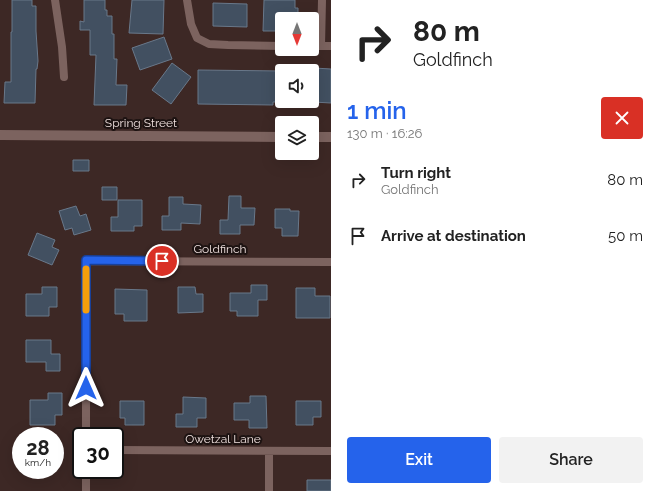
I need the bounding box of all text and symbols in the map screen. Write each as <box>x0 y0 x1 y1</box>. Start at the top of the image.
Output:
north arrow <box>275 12 319 56</box>
map controls <box>275 12 319 160</box>
text: 80 m <box>413 15 480 48</box>
icon: right <box>347 16 399 68</box>
text: Goldfinch <box>413 49 493 70</box>
button: sound <box>275 64 319 108</box>
text: 1 min <box>347 96 407 125</box>
button: close <box>601 97 643 139</box>
street label: Spring Street <box>105 116 177 130</box>
button: layers <box>275 116 319 160</box>
text: 130 m · 16:26 <box>347 126 422 141</box>
text: Turn right <box>381 164 451 182</box>
icon: right <box>347 169 369 191</box>
text: 80 m <box>607 171 643 189</box>
text: Goldfinch <box>381 182 439 197</box>
icon: arrive <box>347 225 369 247</box>
text: Arrive at destination <box>381 227 526 245</box>
text: 50 m <box>608 227 643 245</box>
street label: Goldfinch <box>193 242 247 256</box>
pin <box>145 244 179 278</box>
icon: arrive <box>151 250 173 272</box>
position arrow <box>65 367 107 409</box>
speed limit sign: 30 <box>72 427 124 479</box>
street label: Owetzal Lane <box>185 432 261 446</box>
text: 28 <box>26 436 50 460</box>
button: Exit <box>347 437 491 483</box>
button: Share <box>499 437 643 483</box>
text: km/h <box>25 457 51 468</box>

